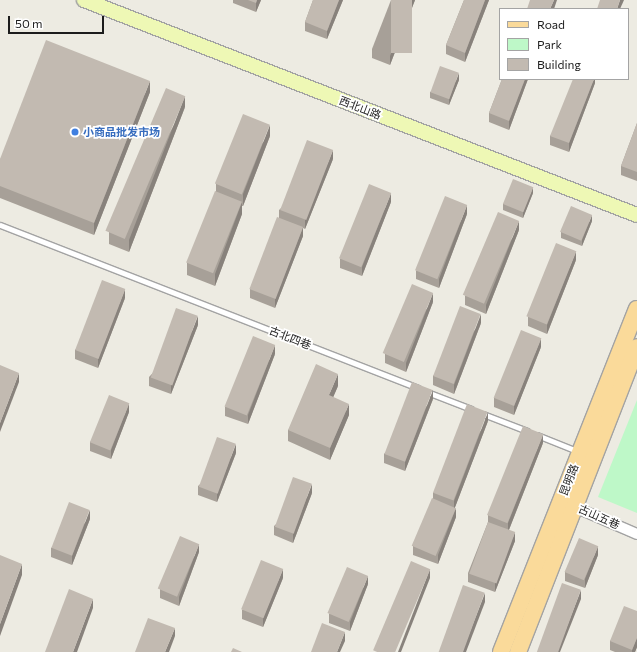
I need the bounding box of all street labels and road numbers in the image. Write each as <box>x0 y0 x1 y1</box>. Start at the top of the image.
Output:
street label: 西北山路 <box>337 94 383 122</box>
street label: 古北四巷 <box>267 324 313 352</box>
street label: 昆明路 <box>557 462 581 498</box>
street label: 古山五巷 <box>576 502 622 532</box>

